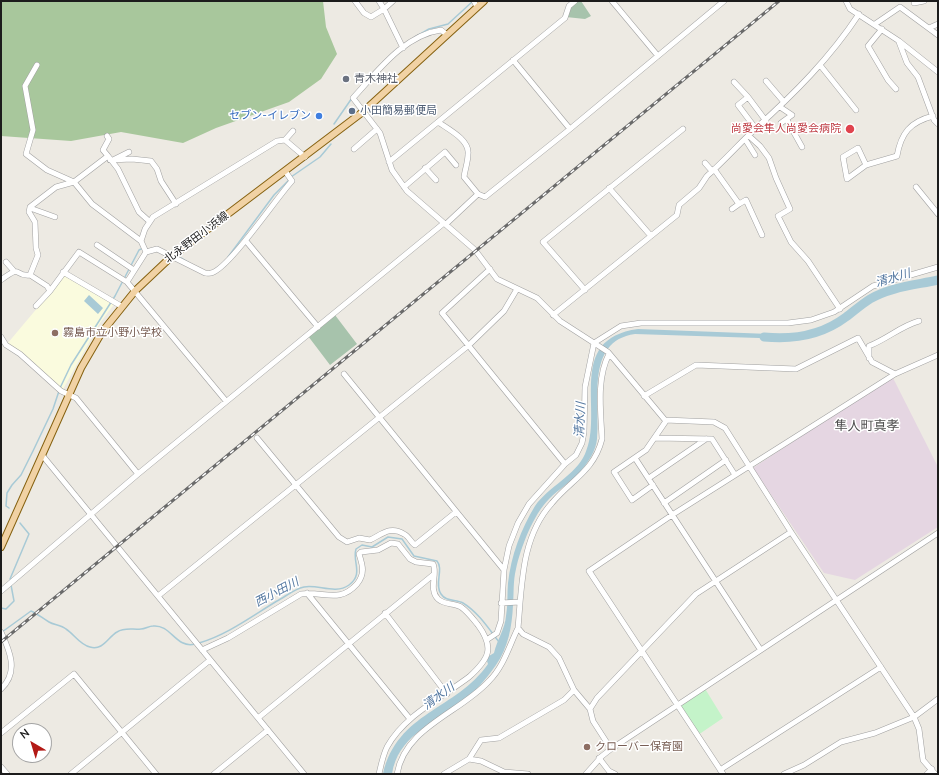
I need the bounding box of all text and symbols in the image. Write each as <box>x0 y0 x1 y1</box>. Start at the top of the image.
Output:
place label: 青木神社 <box>354 72 398 86</box>
marker: 青木神社 <box>341 74 351 84</box>
place label: 小田簡易郵便局 <box>360 104 437 118</box>
marker: 小田簡易郵便局 <box>347 106 357 116</box>
place label: セブン-イレブン <box>229 109 311 123</box>
marker: セブン-イレブン <box>314 111 324 121</box>
place label: 尚愛会隼人尚愛会病院 <box>731 122 841 136</box>
marker: 尚愛会隼人尚愛会病院 <box>844 123 856 135</box>
street label: 北永野田小浜線 <box>162 210 232 266</box>
water label: 清水川 <box>874 267 912 291</box>
place label: 霧島市立小野小学校 <box>63 326 162 340</box>
marker: 霧島市立小野小学校 <box>50 328 60 338</box>
water label: 清水川 <box>573 402 589 438</box>
district label: 隼人町真孝 <box>835 419 899 435</box>
water label: 西小田川 <box>252 575 302 611</box>
water label: 清水川 <box>420 681 458 713</box>
north arrow <box>12 723 52 763</box>
text: N <box>17 725 33 742</box>
place label: クローバー保育園 <box>595 740 683 754</box>
marker: クローバー保育園 <box>582 742 592 752</box>

